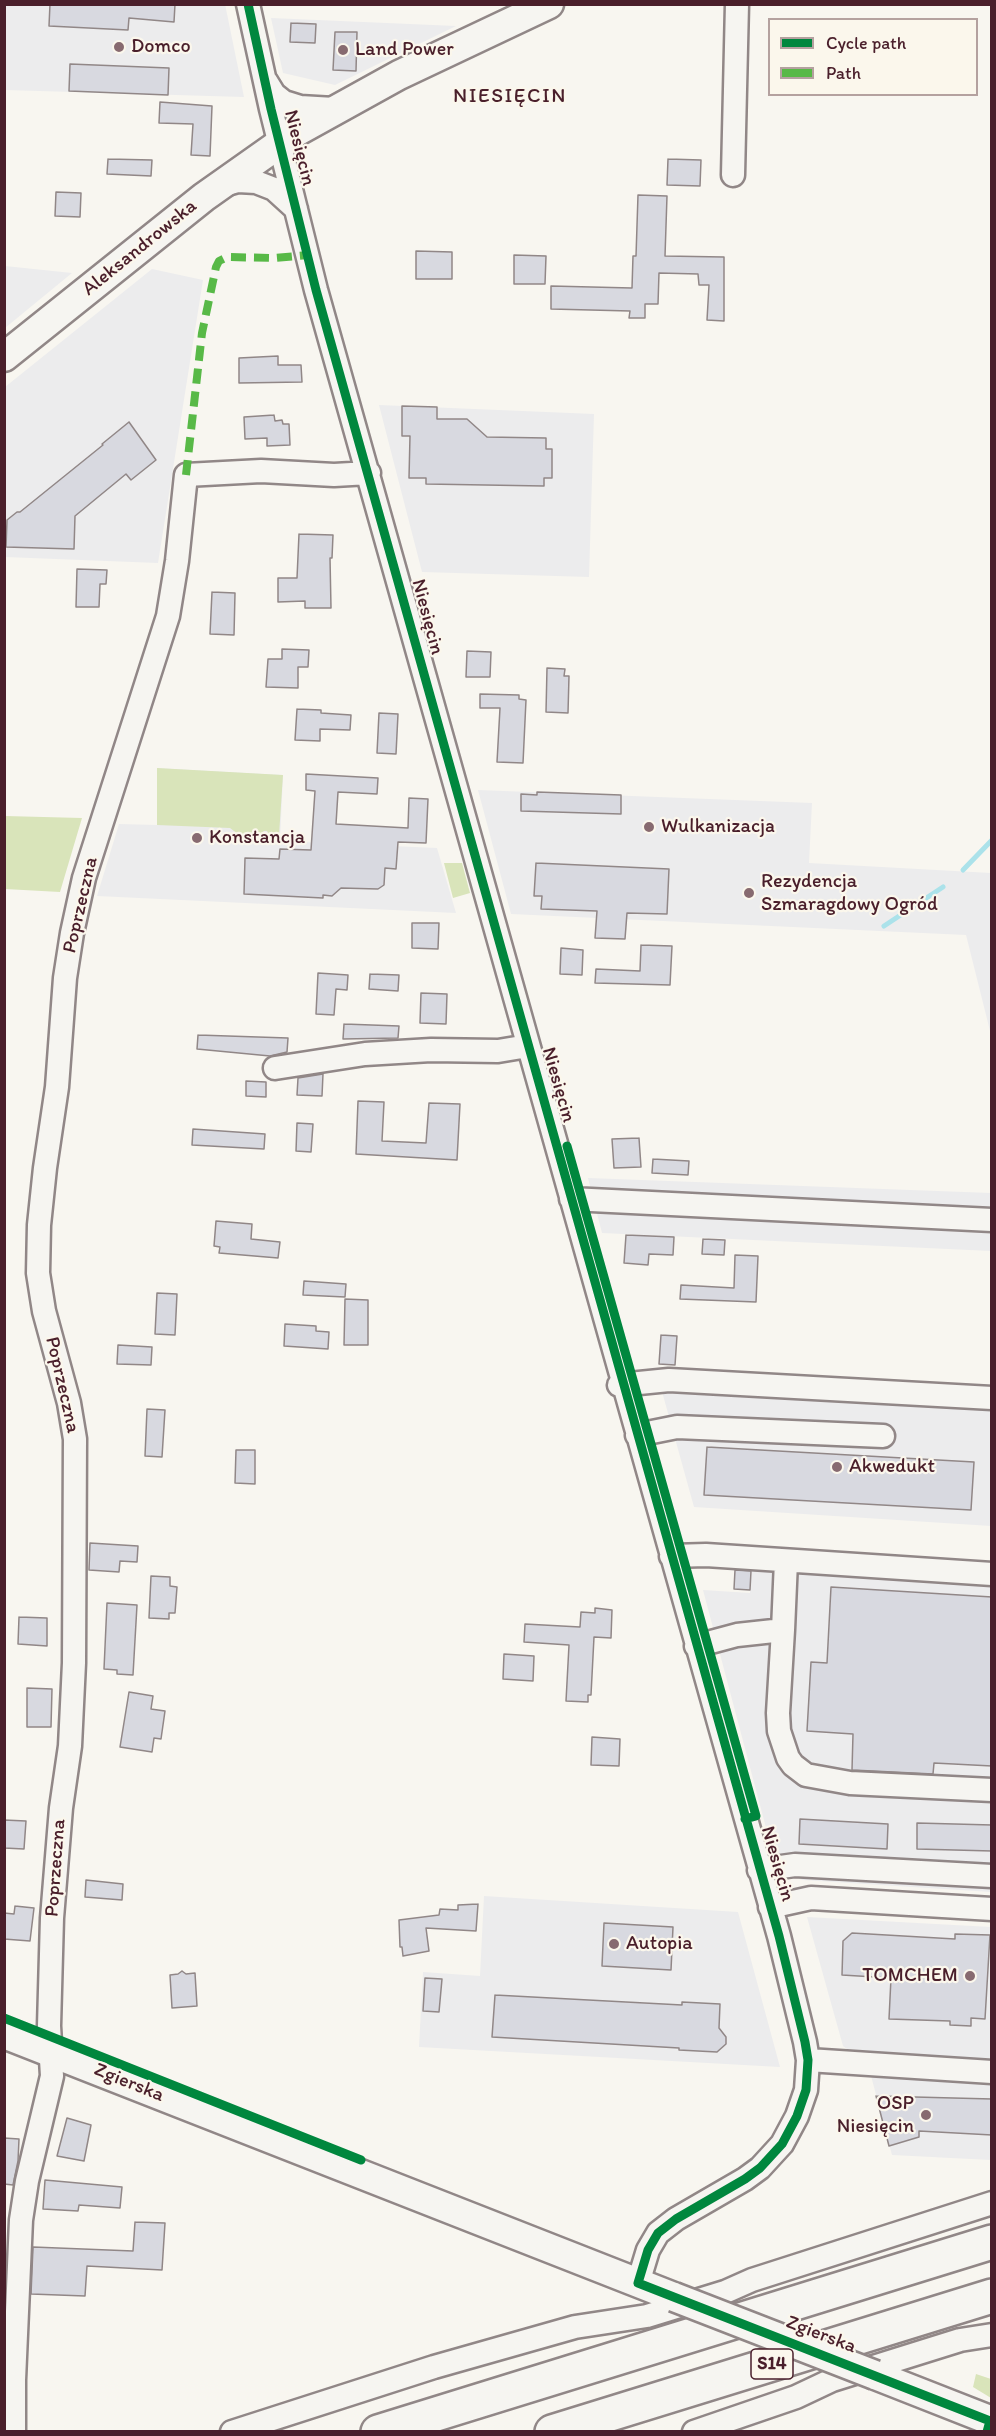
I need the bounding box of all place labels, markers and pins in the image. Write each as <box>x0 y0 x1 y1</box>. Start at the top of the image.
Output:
place label: Domco <box>131 35 191 59</box>
place label: Land Power <box>355 38 454 62</box>
marker: Domco <box>112 40 126 54</box>
marker: Land Power <box>336 43 350 57</box>
place label: Wulkanizacja <box>661 815 775 839</box>
marker: Wulkanizacja <box>642 820 656 834</box>
place label: Konstancja <box>209 826 305 850</box>
marker: Konstancja <box>190 831 204 845</box>
place label: Rezydencja Szmaragdowy Ogród <box>761 870 938 917</box>
marker: Rezydencja Szmaragdowy Ogród <box>742 886 756 900</box>
place label: Akwedukt <box>849 1455 935 1479</box>
marker: Akwedukt <box>830 1460 844 1474</box>
place label: Autopia <box>626 1932 693 1956</box>
marker: Autopia <box>607 1937 621 1951</box>
place label: TOMCHEM <box>862 1964 958 1988</box>
marker: TOMCHEM <box>963 1969 977 1983</box>
place label: OSP Niesięcin <box>837 2092 914 2139</box>
marker: OSP Niesięcin <box>919 2108 933 2122</box>

